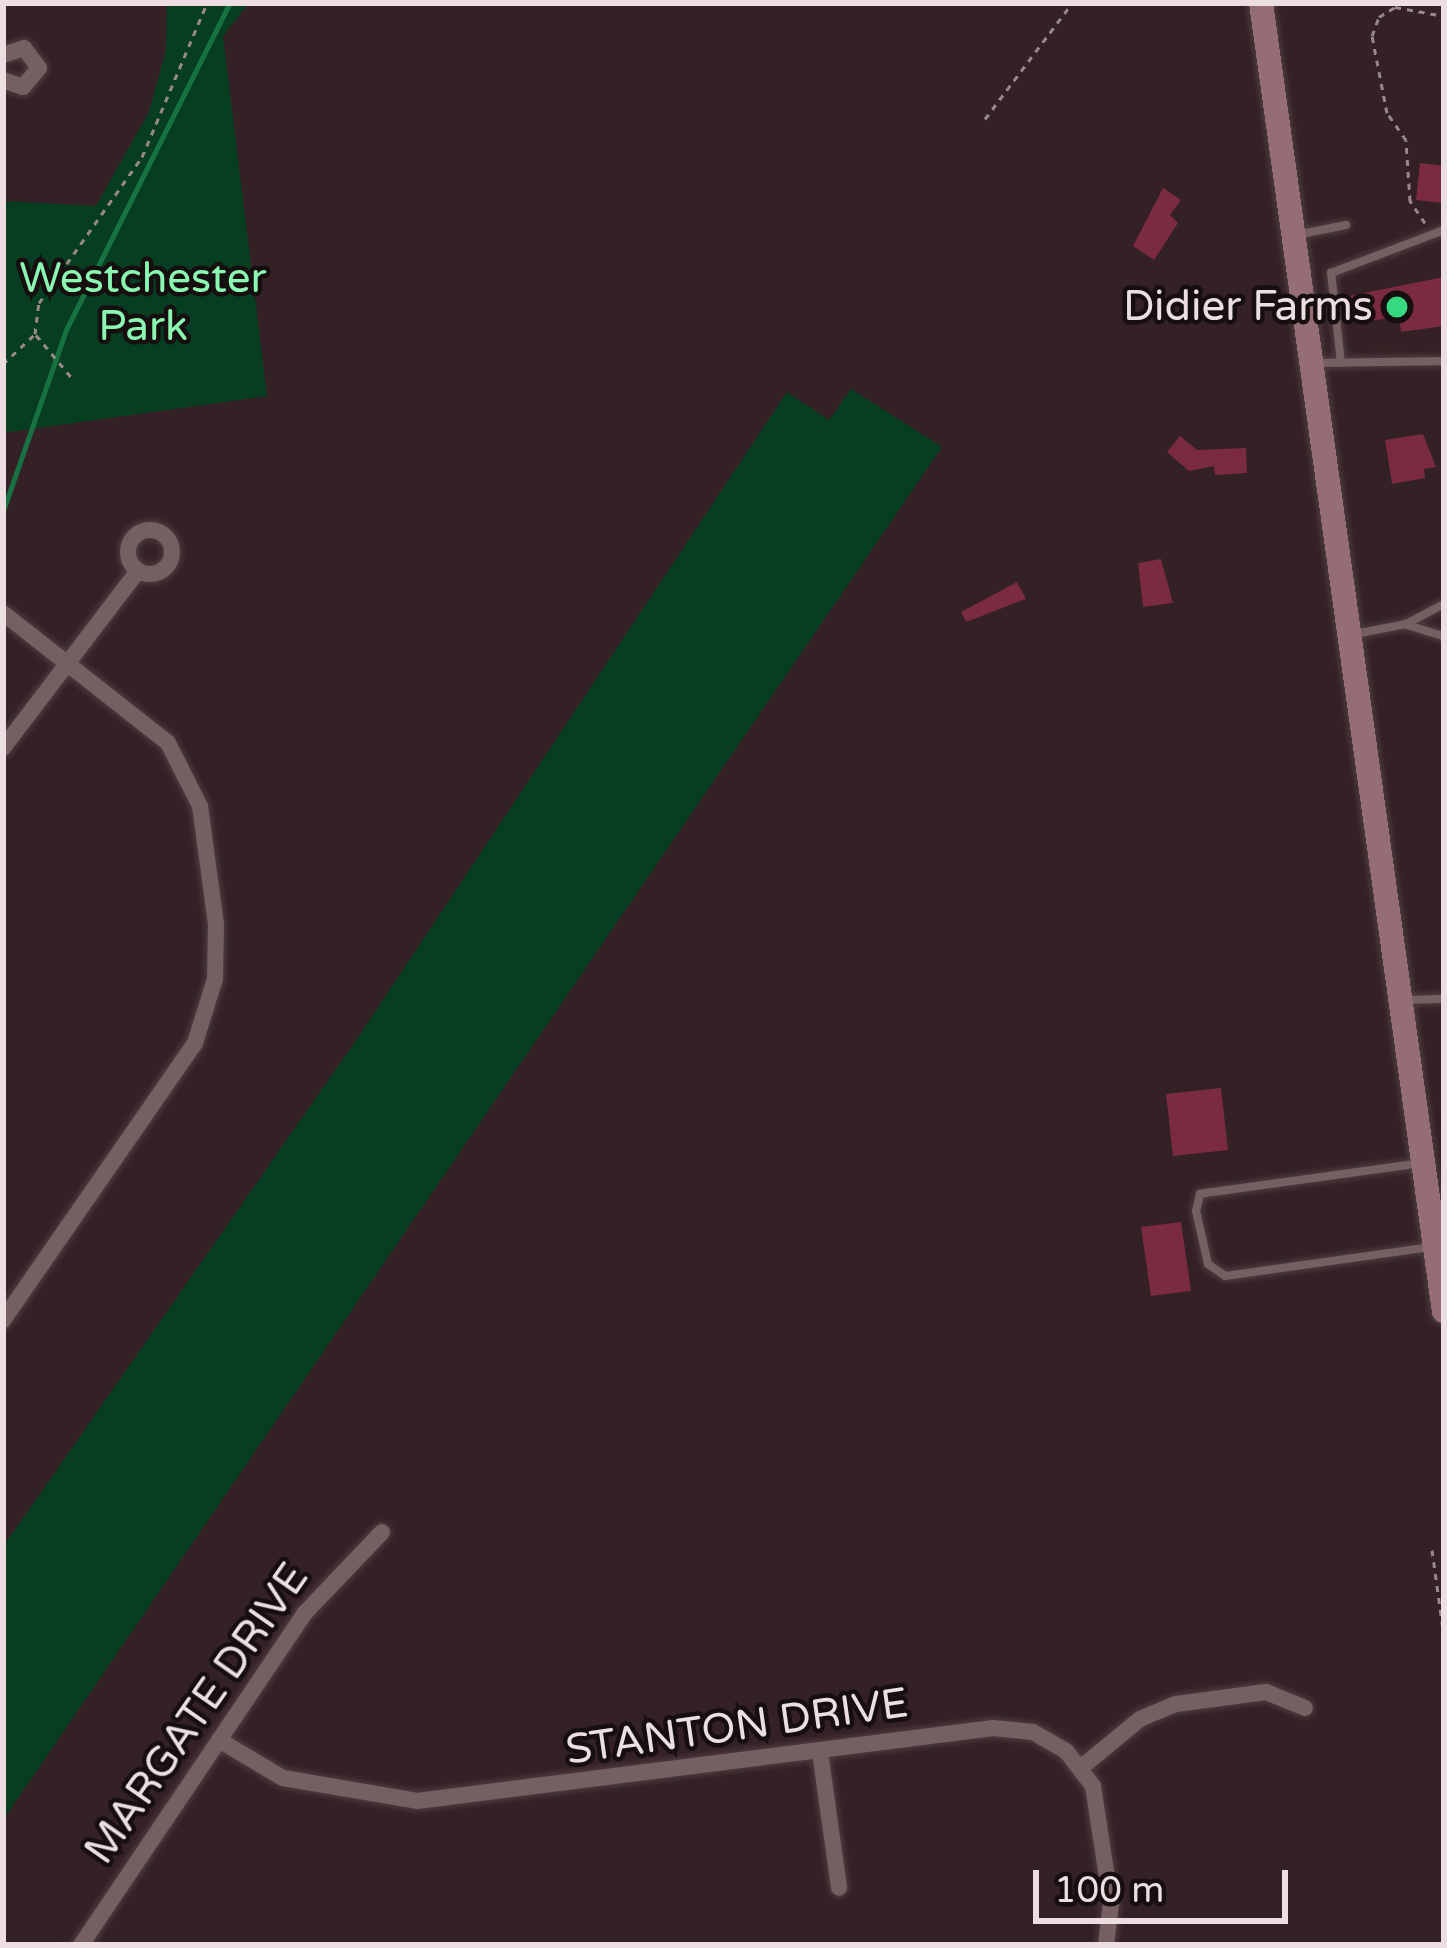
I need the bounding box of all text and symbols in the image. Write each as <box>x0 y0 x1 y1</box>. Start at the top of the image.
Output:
park label: Westchester Park <box>19 254 267 352</box>
place label: Didier Farms <box>1123 282 1373 332</box>
marker: Didier Farms <box>1384 294 1410 320</box>
street label: MARGATE DRIVE <box>75 1554 319 1874</box>
street label: STANTON DRIVE <box>563 1678 911 1776</box>
scale bar <box>1039 1846 1294 1920</box>
text: 100 m <box>1054 1869 1164 1912</box>

